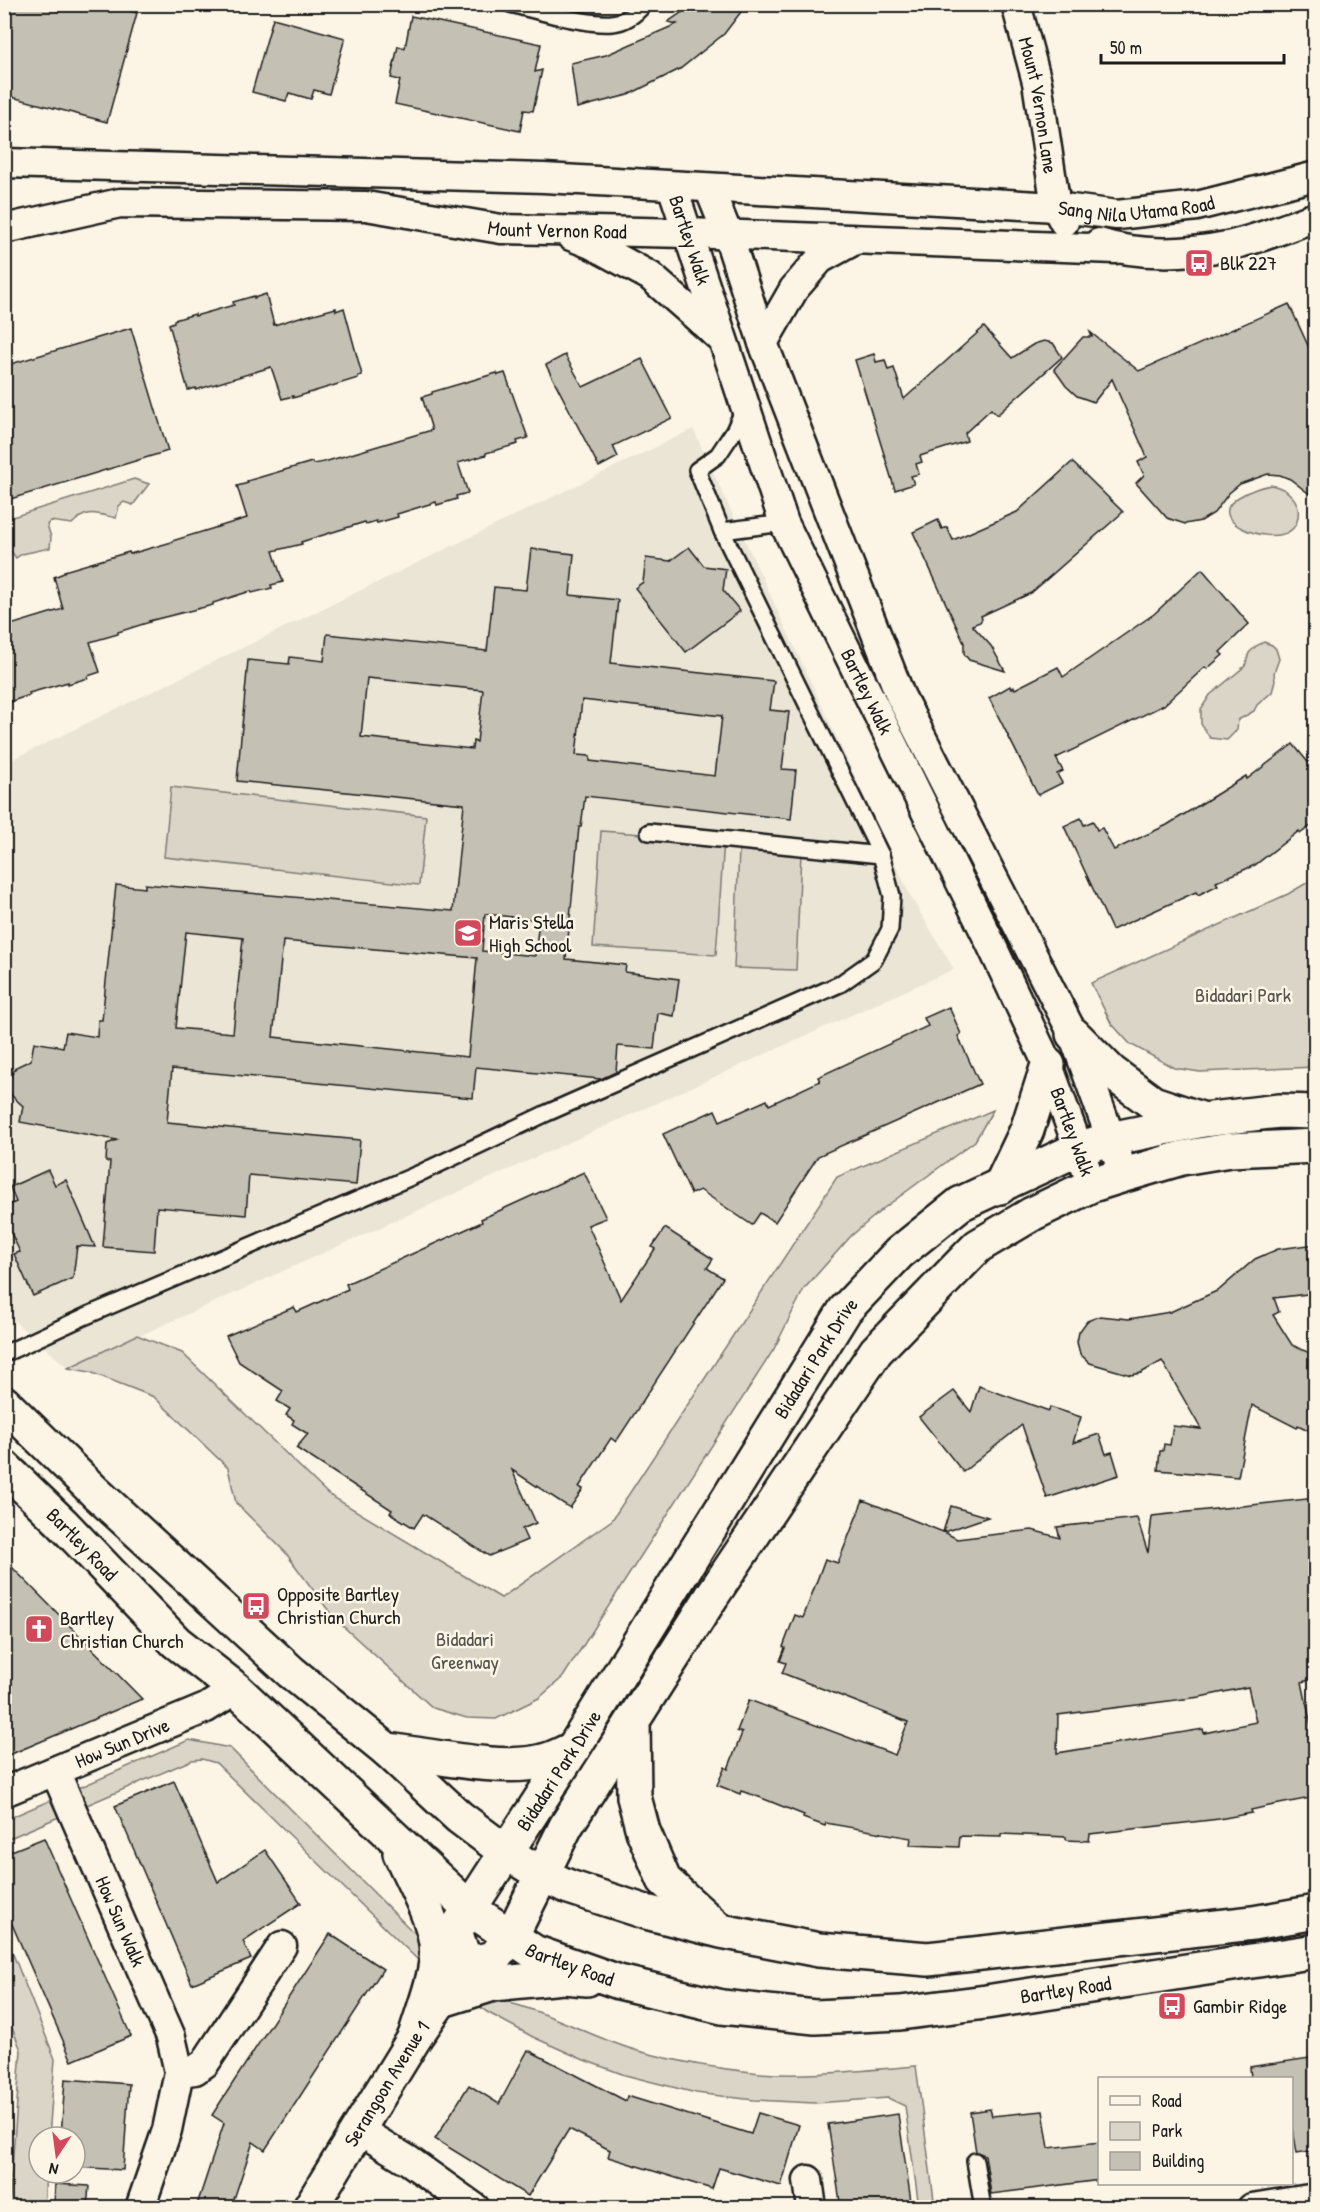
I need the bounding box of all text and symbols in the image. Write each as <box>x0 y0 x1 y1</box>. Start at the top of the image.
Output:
scale bar <box>1101 27 1284 65</box>
street label: Mount Vernon Lane <box>1012 34 1065 175</box>
text: 50 m <box>1110 35 1142 60</box>
street label: Sang Nila Utama Road <box>1057 188 1217 228</box>
street label: Bartley Walk <box>663 192 718 288</box>
street label: Mount Vernon Road <box>486 213 627 245</box>
bus stop icon: Blk 227 <box>1183 247 1215 279</box>
place label: Blk 227 <box>1220 249 1277 276</box>
street label: Bartley Walk <box>835 644 900 739</box>
place label: Maris Stella High School <box>489 908 574 958</box>
school or university icon: Maris Stella High School <box>452 917 484 949</box>
park label: Bidadari Park <box>1195 981 1291 1008</box>
street label: Bartley Walk <box>1044 1083 1102 1180</box>
street label: Bidadari Park Drive <box>767 1291 863 1423</box>
street label: Bartley Road <box>41 1501 124 1586</box>
place label: Opposite Bartley Christian Church <box>277 1580 400 1630</box>
bus stop icon: Opposite Bartley Christian Church <box>240 1590 272 1622</box>
place label: Bartley Christian Church <box>60 1604 183 1654</box>
church icon: Bartley Christian Church <box>23 1613 55 1645</box>
park label: Bidadari Greenway <box>431 1625 499 1675</box>
street label: Bidadari Park Drive <box>510 1705 607 1836</box>
street label: How Sun Drive <box>71 1711 173 1774</box>
street label: How Sun Walk <box>89 1872 153 1971</box>
street label: Bartley Road <box>520 1936 618 1992</box>
street label: Bartley Road <box>1018 1969 1113 2010</box>
bus stop icon: Gambir Ridge <box>1156 1990 1188 2022</box>
place label: Gambir Ridge <box>1193 1992 1287 2019</box>
street label: Serangoon Avenue 1 <box>337 2015 435 2151</box>
legend <box>1098 2077 1293 2185</box>
text: Road <box>1152 2088 1182 2113</box>
text: Park <box>1152 2118 1183 2143</box>
north arrow <box>27 2125 87 2185</box>
text: Building <box>1152 2148 1204 2173</box>
text: N <box>47 2158 60 2181</box>

